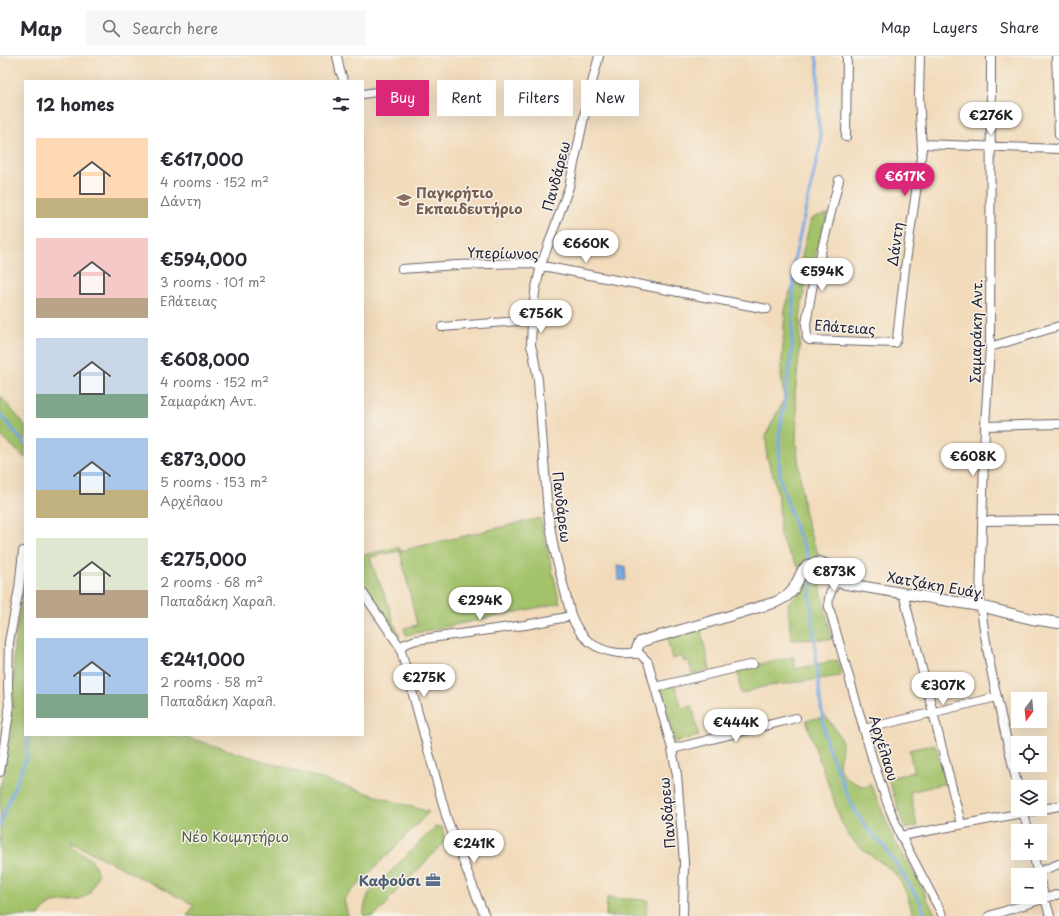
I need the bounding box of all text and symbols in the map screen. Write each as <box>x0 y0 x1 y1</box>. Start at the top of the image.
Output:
search box <box>86 10 366 46</box>
text: Map <box>20 14 62 42</box>
text: Search here <box>132 16 218 39</box>
icon: search <box>100 17 122 39</box>
text: Map <box>881 17 911 38</box>
text: Layers <box>933 17 978 38</box>
text: Share <box>1000 17 1039 38</box>
chip: Buy <box>376 80 429 116</box>
chip: Rent <box>437 80 496 116</box>
chip: Filters <box>504 80 573 116</box>
chip: New <box>581 80 639 116</box>
text: 12 homes <box>36 91 114 117</box>
icon: filters <box>330 93 352 115</box>
pin: €276K <box>963 102 1019 136</box>
text: €276K <box>969 105 1013 124</box>
street label: Πανδάρεω <box>537 139 575 213</box>
text: €617,000 <box>160 146 243 172</box>
icon: home <box>68 154 116 202</box>
pin: €617K <box>877 163 933 197</box>
text: €617K <box>884 166 926 185</box>
text: 4 rooms · 152 m² <box>160 172 269 191</box>
place label: Παγκρήτιο Εκπαιδευτήριο <box>416 182 523 219</box>
text: Δάντη <box>160 191 201 210</box>
school or university icon: Παγκρήτιο Εκπαιδευτήριο <box>395 191 413 209</box>
street label: Δάντη <box>882 221 908 267</box>
pin: €660K <box>558 230 614 264</box>
text: €660K <box>562 233 610 252</box>
street label: Υπερίωνος <box>467 242 539 264</box>
text: €594,000 <box>160 246 247 272</box>
icon: home <box>68 254 116 302</box>
pin: €594K <box>794 258 850 292</box>
text: €594K <box>800 261 844 280</box>
text: 3 rooms · 101 m² <box>160 272 266 291</box>
street label: Σαμαράκη Αντ. <box>965 279 987 383</box>
text: Ελάτειας <box>160 291 217 310</box>
pin: €756K <box>513 300 569 334</box>
text: €756K <box>519 303 563 322</box>
street label: Ελάτειας <box>814 314 876 340</box>
text: €608,000 <box>160 346 250 372</box>
icon: home <box>68 354 116 402</box>
text: 4 rooms · 152 m² <box>160 372 269 391</box>
text: Σαμαράκη Αντ. <box>160 391 257 410</box>
pin: €608K <box>945 443 1001 477</box>
text: €873,000 <box>160 446 246 472</box>
text: €608K <box>950 446 996 465</box>
icon: home <box>68 454 116 502</box>
street label: Πανδάρεω <box>547 470 577 544</box>
text: 5 rooms · 153 m² <box>160 472 268 491</box>
text: Αρχέλαου <box>160 491 223 510</box>
text: €275,000 <box>160 546 247 572</box>
icon: home <box>68 554 116 602</box>
pin: €873K <box>806 558 862 592</box>
text: €873K <box>812 561 856 580</box>
street label: Χατζάκη Ευάγ. <box>886 566 986 604</box>
text: 2 rooms · 68 m² <box>160 572 263 591</box>
pin: €294K <box>452 587 508 621</box>
text: €294K <box>458 590 502 609</box>
text: Παπαδάκη Χαραλ. <box>160 591 276 610</box>
text: €241,000 <box>160 646 245 672</box>
icon: home <box>68 654 116 702</box>
pin: €275K <box>396 664 452 698</box>
text: €275K <box>402 667 446 686</box>
text: 2 rooms · 58 m² <box>160 672 263 691</box>
pin: €307K <box>915 672 971 706</box>
text: €307K <box>920 675 966 694</box>
text: Παπαδάκη Χαραλ. <box>160 691 276 710</box>
north arrow <box>1011 692 1047 728</box>
map controls <box>1011 692 1047 904</box>
pin: €444K <box>708 709 764 743</box>
text: €444K <box>713 712 759 731</box>
street label: Αρχέλαου <box>864 712 904 784</box>
button: locate <box>1011 736 1047 772</box>
street label: Πανδάρεω <box>653 777 681 849</box>
button: layers <box>1011 780 1047 816</box>
button: + <box>1011 824 1047 860</box>
park label: Νέο Κοιμητήριο <box>181 826 289 847</box>
pin: €241K <box>446 830 502 864</box>
text: €241K <box>453 833 495 852</box>
button: − <box>1011 868 1047 904</box>
place label: Καφούσι <box>359 870 421 891</box>
office icon: Καφούσι <box>424 871 442 889</box>

